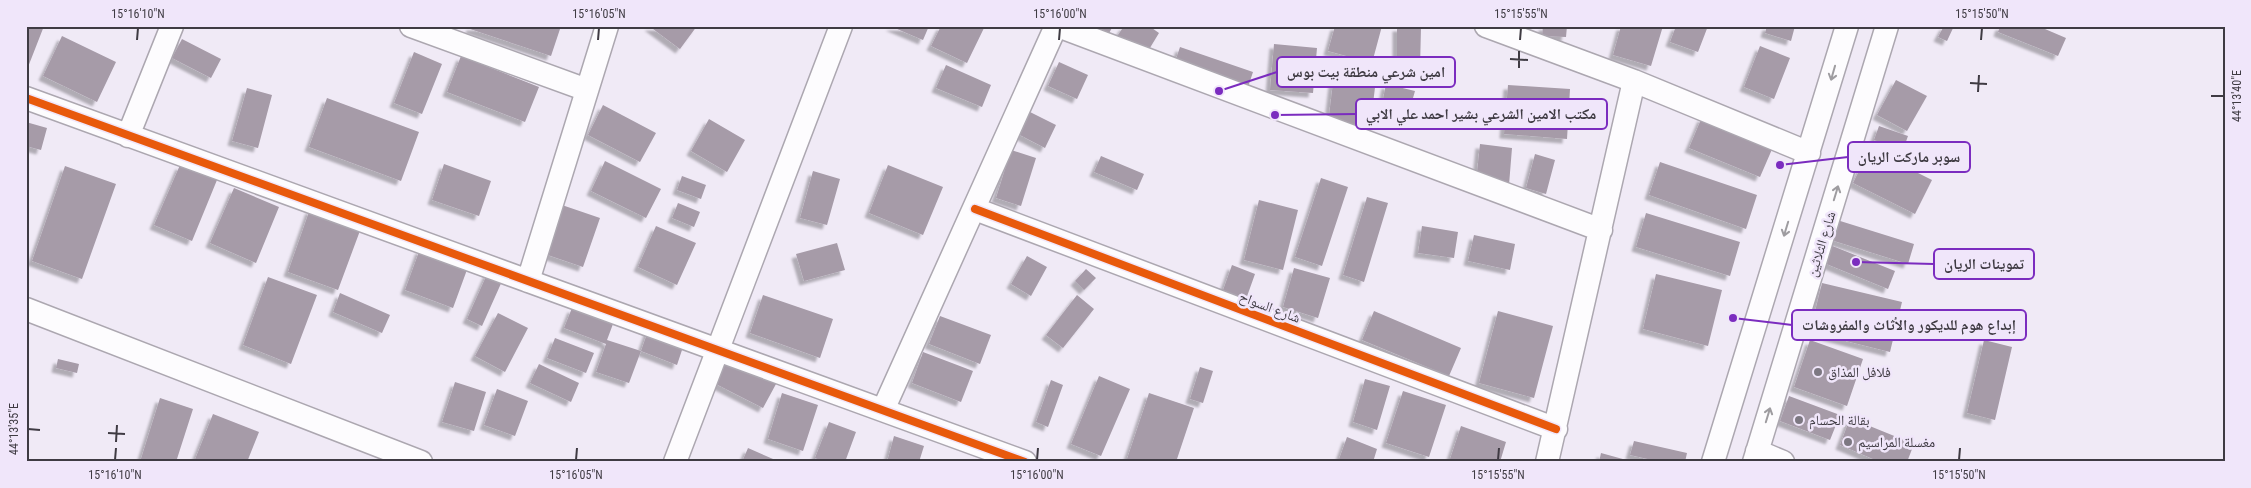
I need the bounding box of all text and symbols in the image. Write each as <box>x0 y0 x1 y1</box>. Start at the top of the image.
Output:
text: 15°16'10"N <box>111 7 165 21</box>
text: 15°16'05"N <box>572 7 626 21</box>
text: 15°16'00"N <box>1033 7 1087 21</box>
text: 15°15'55"N <box>1494 7 1548 21</box>
text: 15°15'50"N <box>1955 7 2009 21</box>
callout: امين شرعي منطقة بيت بوس <box>1277 57 1455 87</box>
text: امين شرعي منطقة بيت بوس <box>1287 63 1445 84</box>
one-way arrow <box>1827 65 1837 81</box>
text: 44°13'40"E <box>2230 70 2244 122</box>
callout: مكتب الامين الشرعي بشير احمد علي الابي <box>1356 99 1607 129</box>
text: مكتب الامين الشرعي بشير احمد علي الابي <box>1366 105 1596 126</box>
callout: سوبر ماركت الريان <box>1848 142 1970 172</box>
text: سوبر ماركت الريان <box>1858 148 1960 166</box>
one-way arrow <box>1832 185 1842 201</box>
street label: شارع الثلاثين <box>1803 209 1840 279</box>
one-way arrow <box>1781 220 1790 236</box>
callout: تموينات الريان <box>1934 249 2034 279</box>
text: تموينات الريان <box>1944 255 2024 273</box>
street label: شارع السواح <box>1236 288 1303 328</box>
callout: إبداع هوم للديكور والأثاث والمفروشات <box>1792 310 2026 340</box>
text: إبداع هوم للديكور والأثاث والمفروشات <box>1802 316 2016 335</box>
place label: فلافل المذاق <box>1828 364 1891 381</box>
marker: فلافل المذاق <box>1812 366 1824 378</box>
text: 44°13'35"E <box>7 403 21 455</box>
one-way arrow <box>1764 408 1774 424</box>
place label: بقالة الحسام <box>1809 412 1870 430</box>
marker: بقالة الحسام <box>1793 414 1805 426</box>
place label: مغسلة المراسيم <box>1858 434 1935 452</box>
marker: مغسلة المراسيم <box>1842 436 1854 448</box>
text: 15°16'10"N <box>88 468 142 482</box>
text: 15°16'05"N <box>549 468 603 482</box>
text: 15°16'00"N <box>1010 468 1064 482</box>
text: 15°15'55"N <box>1471 468 1525 482</box>
text: 15°15'50"N <box>1932 468 1986 482</box>

